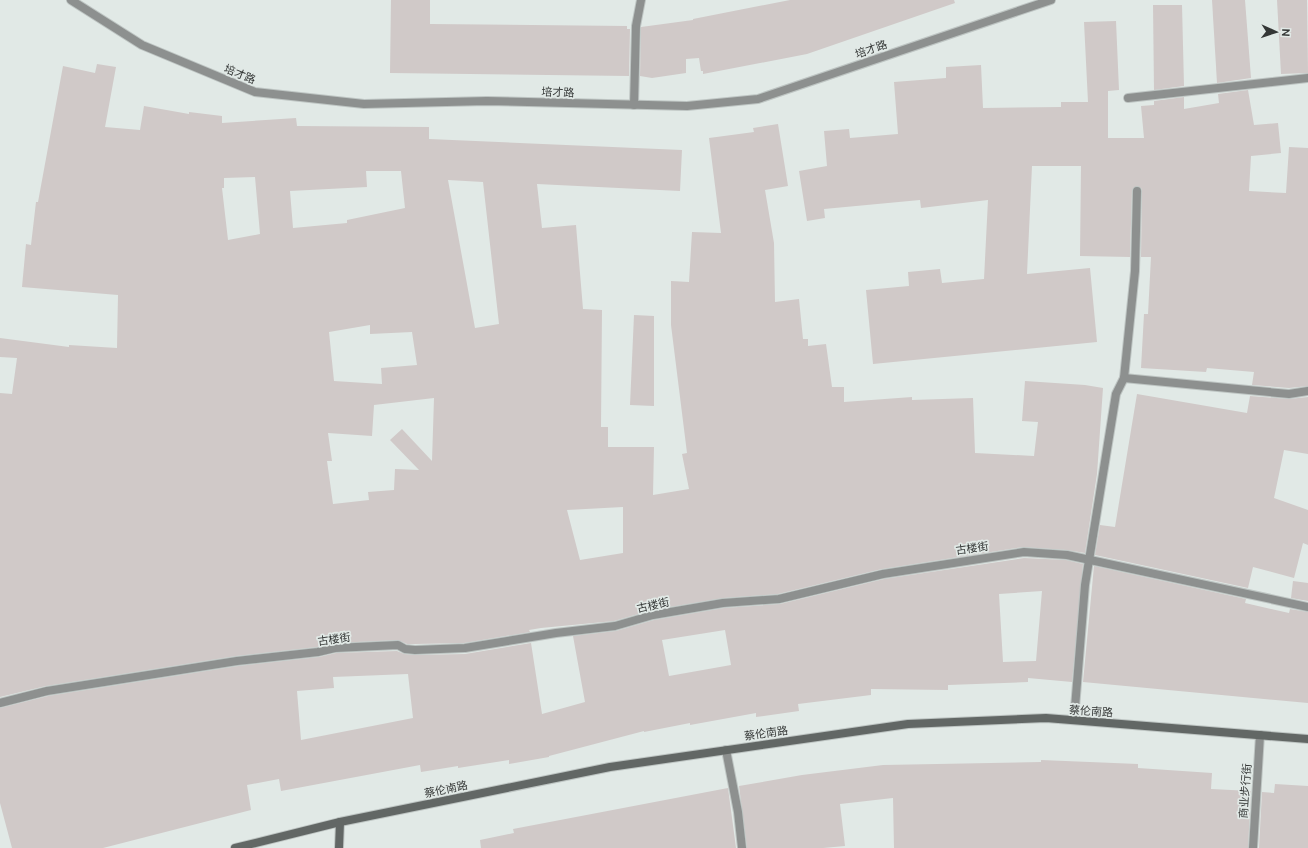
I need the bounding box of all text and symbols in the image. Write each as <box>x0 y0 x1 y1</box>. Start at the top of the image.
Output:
north arrow <box>1256 12 1296 52</box>
text: N <box>1280 28 1292 37</box>
street label: 培才路 <box>853 38 889 60</box>
street label: 培才路 <box>222 62 258 86</box>
street label: 培才路 <box>541 85 575 99</box>
street label: 古楼街 <box>955 540 989 556</box>
street label: 古楼街 <box>636 595 670 615</box>
street label: 古楼街 <box>317 631 351 647</box>
street label: 蔡伦南路 <box>1069 703 1113 719</box>
street label: 蔡伦南路 <box>743 724 789 742</box>
street label: 商业步行街 <box>1237 763 1253 819</box>
street label: 蔡伦南路 <box>423 779 469 799</box>

